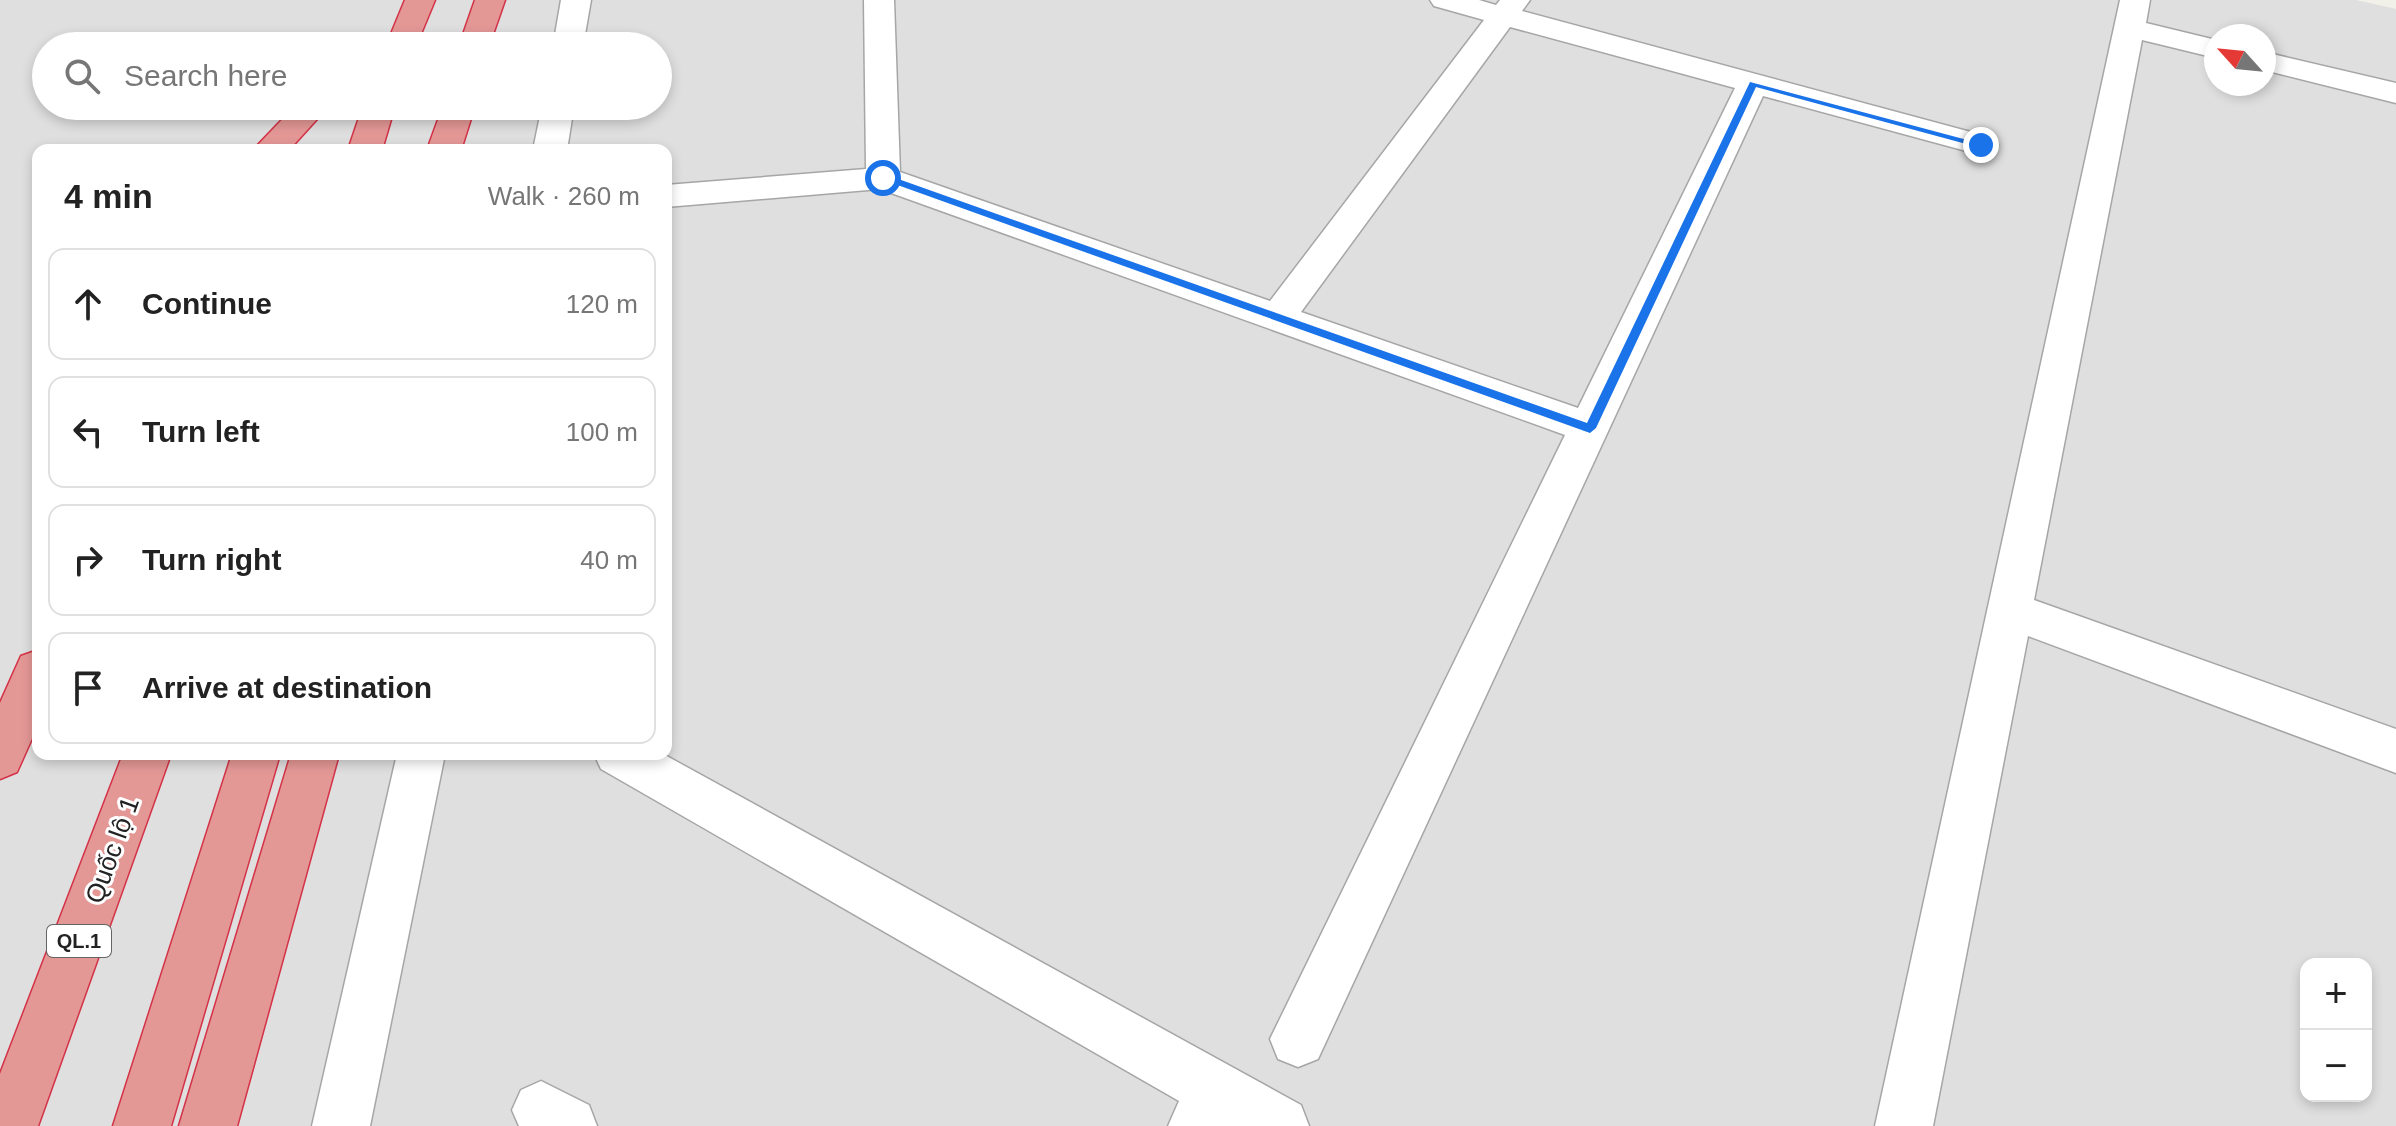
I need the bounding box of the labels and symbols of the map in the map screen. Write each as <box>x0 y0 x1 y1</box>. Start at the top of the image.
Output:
north arrow <box>2204 24 2276 96</box>
route end <box>1963 127 1999 163</box>
route start <box>865 160 901 196</box>
street label: Quốc lộ 1 <box>79 793 145 907</box>
road number: QL.1 <box>47 925 111 957</box>

